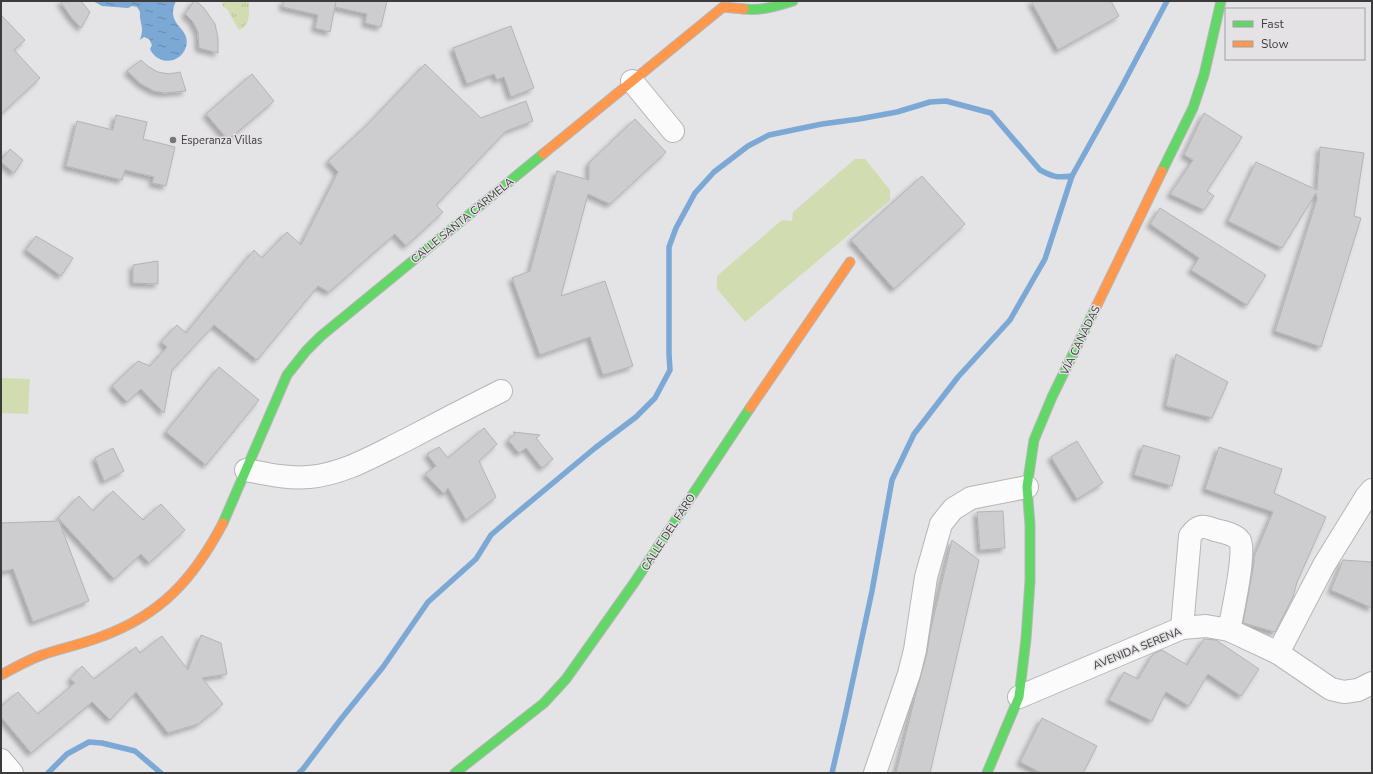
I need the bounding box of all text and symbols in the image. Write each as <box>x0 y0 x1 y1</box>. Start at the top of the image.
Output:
legend <box>1225 8 1365 60</box>
text: Fast <box>1261 16 1284 32</box>
text: Slow <box>1261 36 1289 52</box>
place label: Esperanza Villas <box>181 133 262 148</box>
marker: Esperanza Villas <box>168 135 178 145</box>
street label: CALLE SANTA CARMELA <box>408 174 517 267</box>
street label: VÍA CANADAS <box>1056 302 1104 378</box>
street label: CALLE DEL FARO <box>638 491 699 574</box>
street label: AVENIDA SERENA <box>1091 624 1184 673</box>

